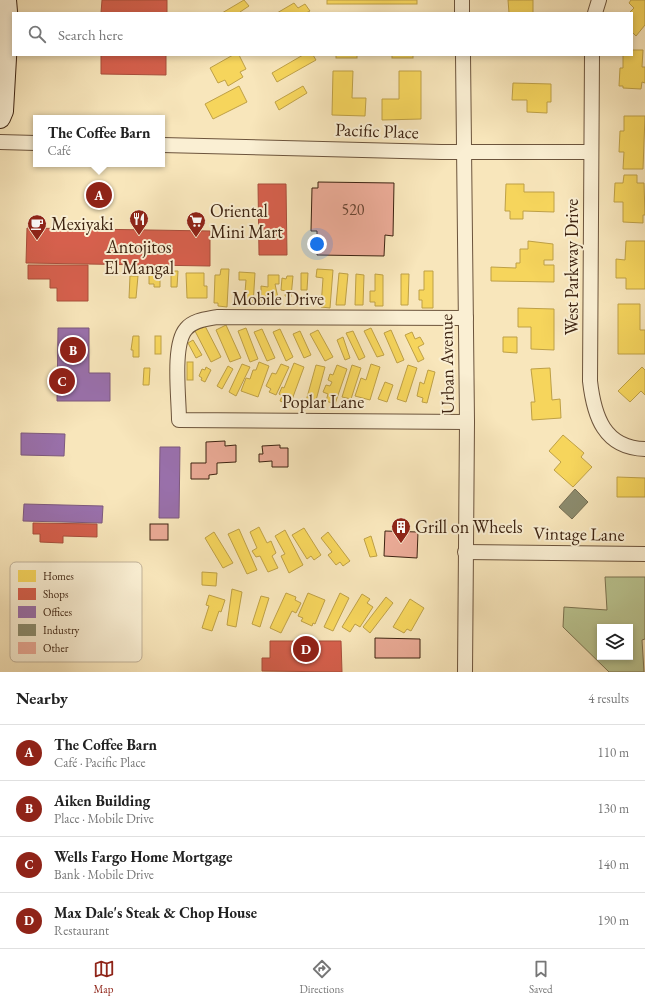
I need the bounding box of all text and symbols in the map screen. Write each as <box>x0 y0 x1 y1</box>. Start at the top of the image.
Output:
search box <box>12 12 633 56</box>
icon: search <box>26 23 48 45</box>
text: Search here <box>58 25 123 44</box>
popup <box>33 115 165 167</box>
street label: Pacific Place <box>335 118 419 143</box>
text: The Coffee Barn <box>47 123 151 142</box>
text: Café <box>47 142 71 159</box>
pin: A <box>86 180 112 210</box>
place label: Oriental Mini Mart <box>210 199 283 243</box>
house number: 520 <box>341 199 365 220</box>
street label: West Parkway Drive <box>560 199 583 335</box>
restaurant icon: Antojitos El Mangal <box>128 208 150 236</box>
supermarket icon: Oriental Mini Mart <box>185 210 207 238</box>
place label: Mexiyaki <box>51 212 114 235</box>
cafe icon: Mexiyaki <box>26 213 48 241</box>
your location <box>307 234 327 254</box>
place label: Antojitos El Mangal <box>104 235 174 279</box>
street label: Mobile Drive <box>232 287 324 310</box>
street label: Urban Avenue <box>434 314 459 414</box>
pin: B <box>60 335 86 365</box>
pin: C <box>49 366 75 396</box>
street label: Poplar Lane <box>282 390 364 413</box>
place label: Grill on Wheels <box>415 515 523 538</box>
building icon: Grill on Wheels <box>390 516 412 544</box>
street label: Vintage Lane <box>533 521 625 546</box>
legend <box>10 562 142 662</box>
text: Homes <box>43 569 74 583</box>
text: Shops <box>43 587 69 601</box>
text: Offices <box>43 605 72 619</box>
text: Industry <box>43 623 80 637</box>
map controls <box>597 624 633 660</box>
button: layers <box>597 624 633 660</box>
pin: D <box>293 634 319 664</box>
text: Other <box>43 641 69 655</box>
text: Nearby <box>16 687 68 709</box>
text: 4 results <box>588 690 629 707</box>
text: The Coffee Barn <box>54 735 157 754</box>
text: A <box>24 744 34 761</box>
text: 110 m <box>598 744 629 761</box>
text: Café · Pacific Place <box>54 754 146 771</box>
text: Aiken Building <box>54 791 150 810</box>
text: B <box>25 800 33 817</box>
text: 130 m <box>598 800 629 817</box>
text: Place · Mobile Drive <box>54 810 154 827</box>
text: Wells Fargo Home Mortgage <box>54 847 232 866</box>
text: C <box>24 856 34 873</box>
text: 140 m <box>598 856 629 873</box>
text: Bank · Mobile Drive <box>54 866 154 883</box>
text: Max Dale's Steak & Chop House <box>54 903 257 922</box>
text: D <box>24 912 34 929</box>
text: 190 m <box>598 912 629 929</box>
text: Restaurant <box>54 922 109 939</box>
tab: Map <box>93 958 115 996</box>
tab: Directions <box>300 958 344 996</box>
tab: Saved <box>529 958 552 996</box>

